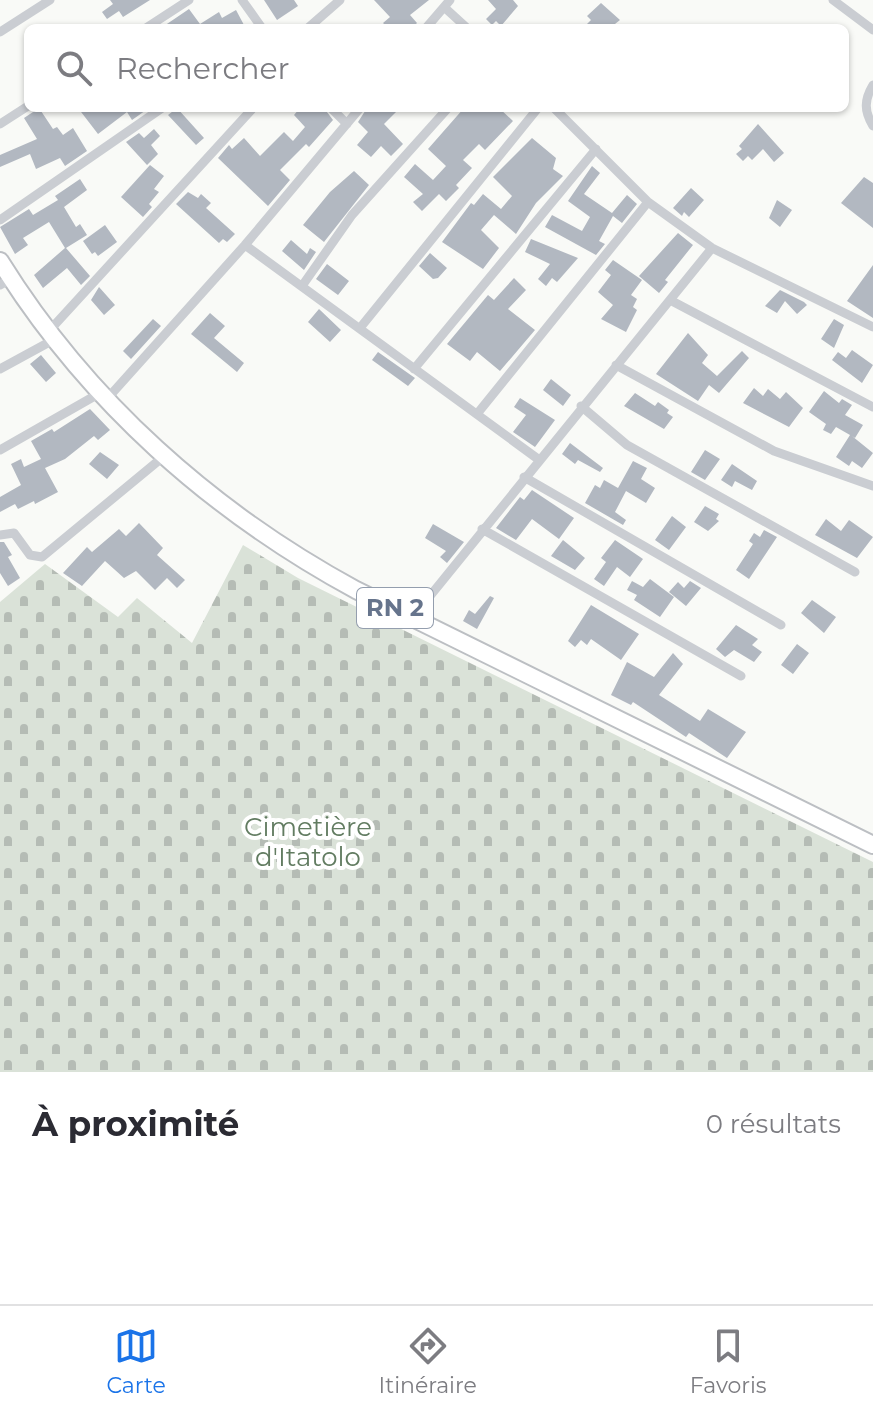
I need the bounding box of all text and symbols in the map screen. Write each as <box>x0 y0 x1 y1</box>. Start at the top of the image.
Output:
search box <box>24 24 849 112</box>
icon: search <box>52 46 96 90</box>
text: Rechercher <box>116 50 290 87</box>
road number: RN 2 <box>357 588 433 628</box>
park label: Cimetière d'Itatolo <box>244 811 372 873</box>
text: À proximité <box>32 1103 239 1145</box>
text: 0 résultats <box>706 1108 841 1140</box>
tab: Carte <box>106 1324 166 1399</box>
tab: Itinéraire <box>379 1324 477 1399</box>
tab: Favoris <box>690 1324 767 1399</box>

